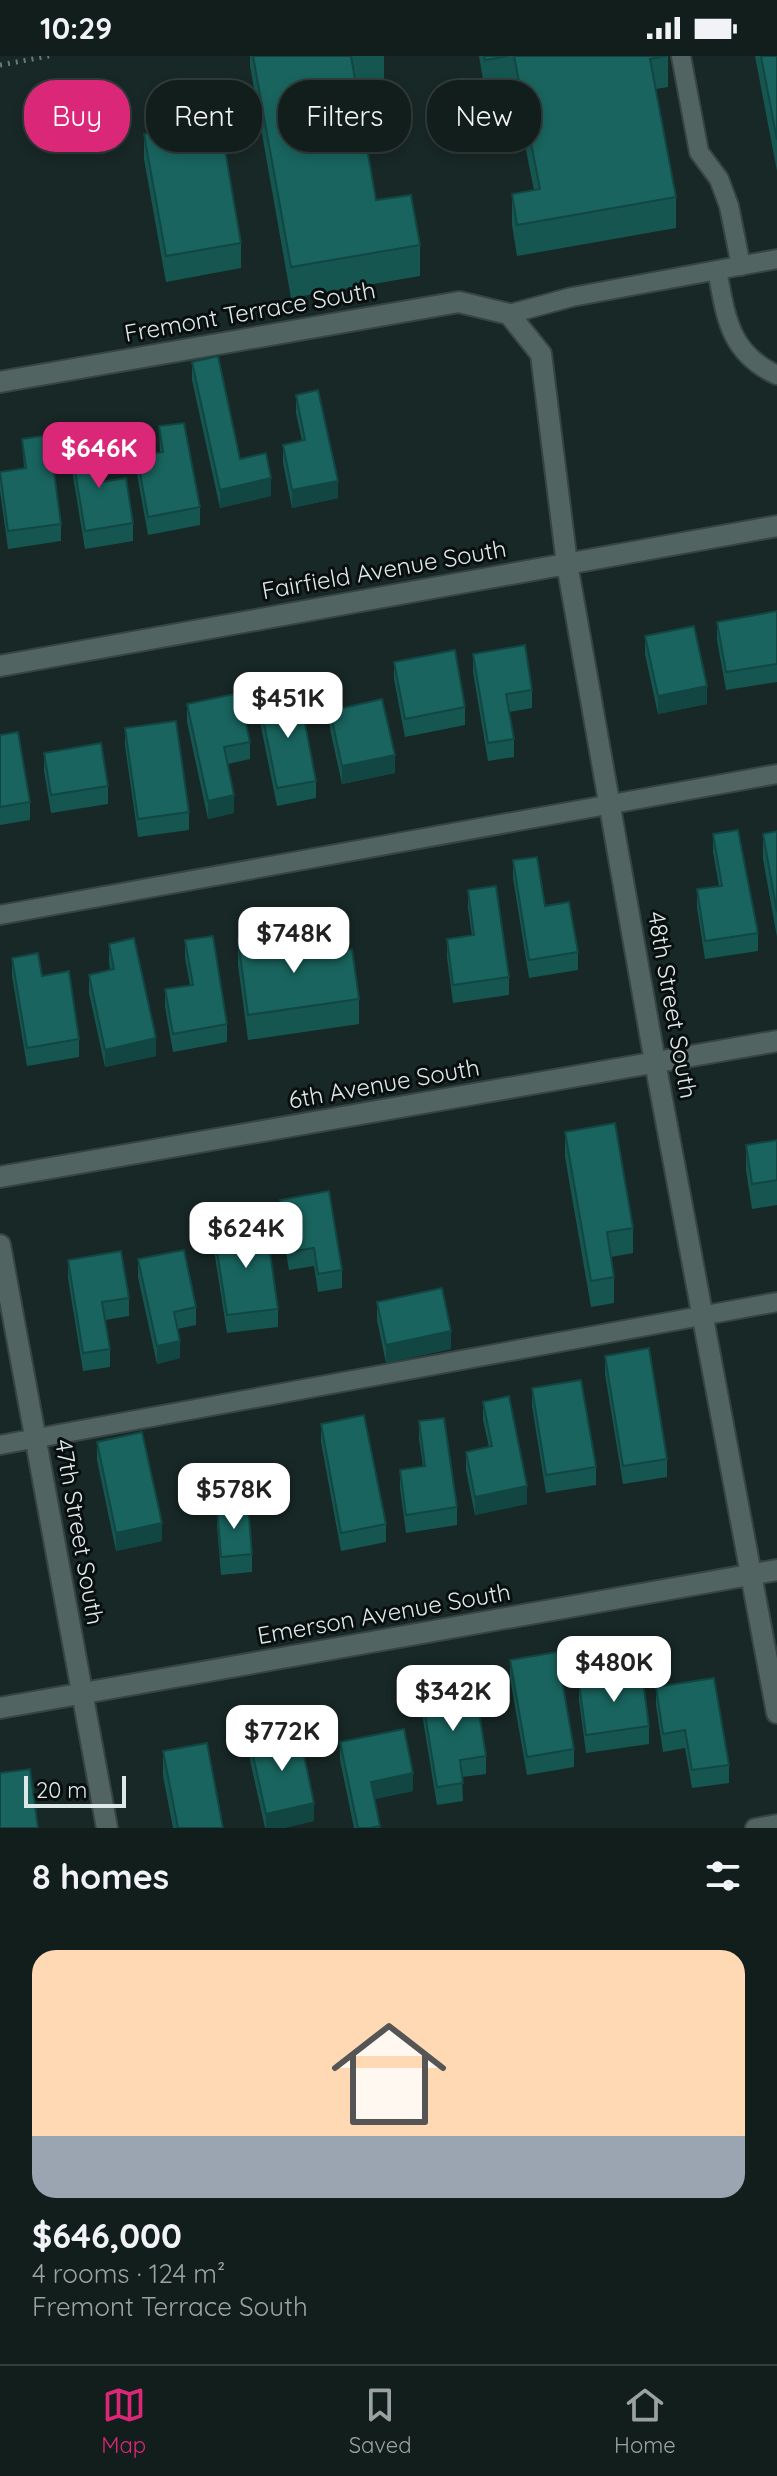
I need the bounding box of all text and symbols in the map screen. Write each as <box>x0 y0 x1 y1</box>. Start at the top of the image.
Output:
text: 10:29 <box>40 9 112 47</box>
chip: Buy <box>24 80 130 152</box>
chip: Rent <box>146 80 262 152</box>
chip: Filters <box>278 80 411 152</box>
chip: New <box>427 80 541 152</box>
street label: Fremont Terrace South <box>122 274 378 348</box>
pin: $646K <box>43 422 155 490</box>
text: $646K <box>61 431 137 464</box>
street label: Fairfield Avenue South <box>259 533 508 605</box>
pin: $451K <box>232 672 344 740</box>
text: $451K <box>252 681 324 714</box>
pin: $748K <box>238 907 350 975</box>
street label: 48th Street South <box>642 909 704 1101</box>
text: $748K <box>256 916 332 949</box>
street label: 6th Avenue South <box>286 1051 482 1115</box>
pin: $624K <box>190 1202 302 1270</box>
text: $624K <box>207 1211 285 1244</box>
street label: 47th Street South <box>49 1437 111 1627</box>
pin: $578K <box>178 1463 290 1531</box>
text: $578K <box>196 1472 272 1505</box>
street label: Emerson Avenue South <box>255 1576 513 1650</box>
pin: $480K <box>558 1636 670 1704</box>
text: $480K <box>575 1645 653 1678</box>
pin: $342K <box>397 1665 509 1733</box>
text: $342K <box>415 1674 491 1707</box>
pin: $772K <box>226 1705 338 1773</box>
text: $772K <box>244 1714 320 1747</box>
scale bar <box>24 1772 126 1808</box>
text: 20 m <box>36 1776 87 1804</box>
icon: filters <box>701 1854 745 1898</box>
text: 8 homes <box>32 1855 169 1898</box>
icon: home <box>317 2002 461 2146</box>
text: $646,000 <box>32 2214 182 2257</box>
text: 4 rooms · 124 m² <box>32 2257 225 2290</box>
text: Fremont Terrace South <box>32 2290 308 2323</box>
tab: Map <box>101 2383 146 2459</box>
tab: Saved <box>349 2383 411 2459</box>
tab: Home <box>614 2383 676 2459</box>

